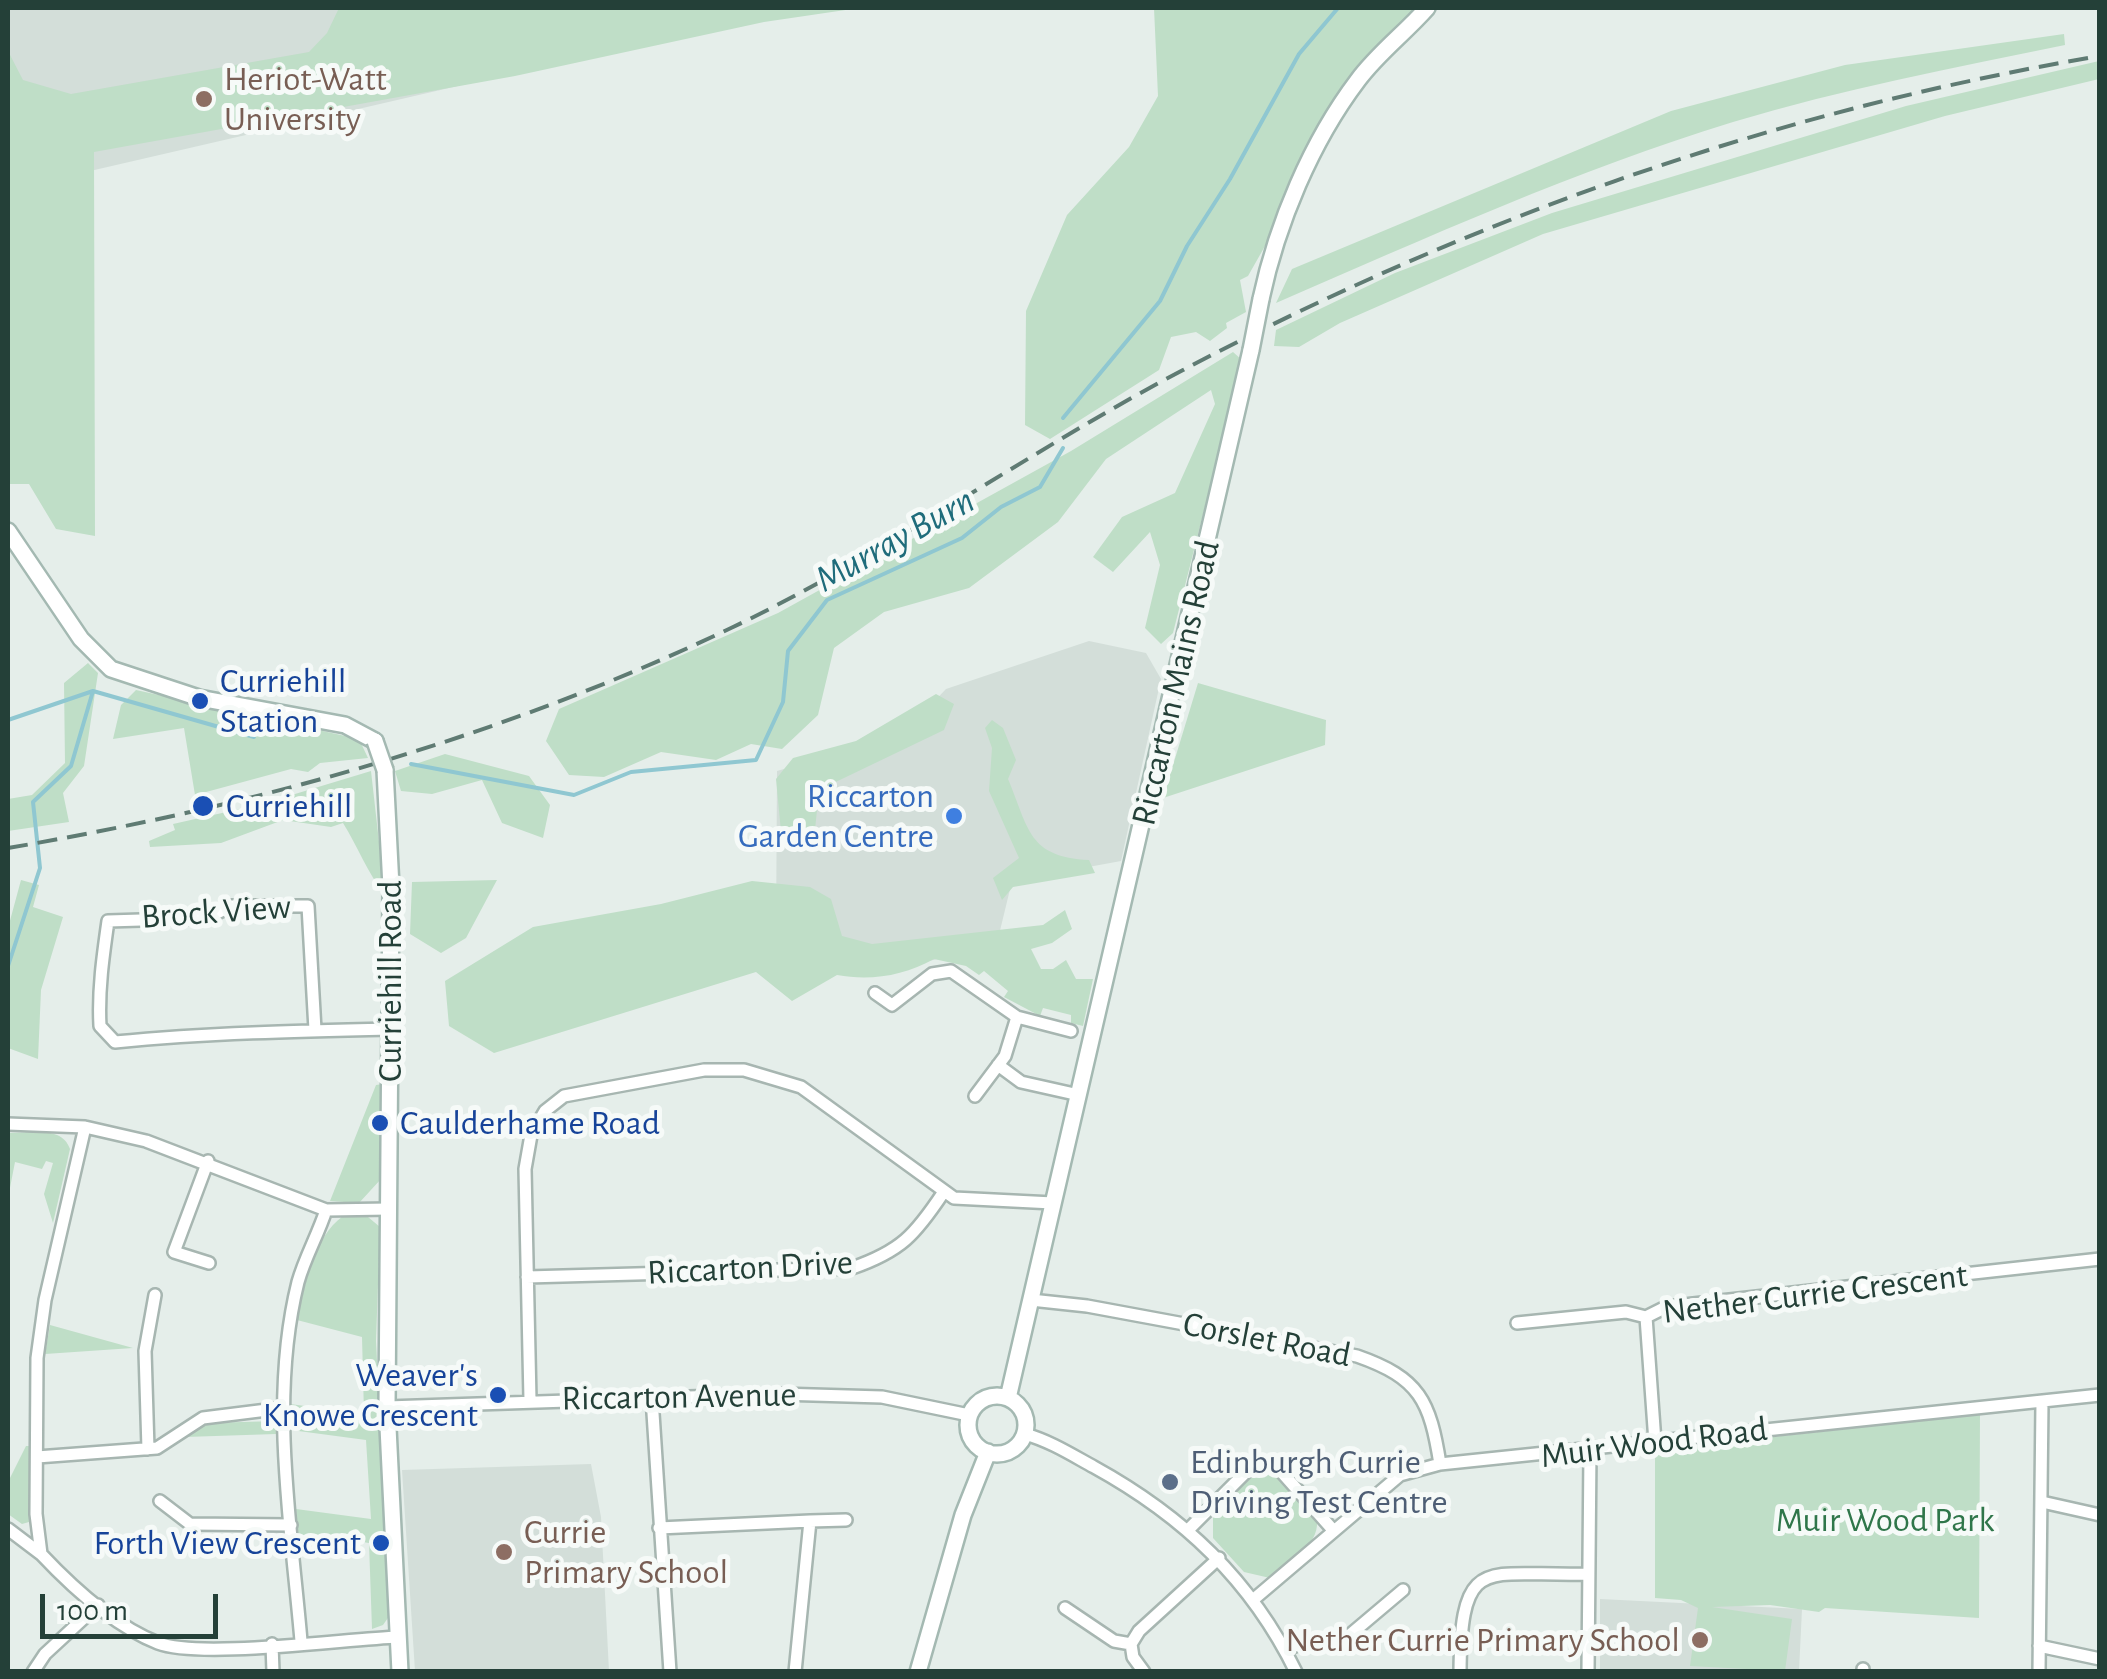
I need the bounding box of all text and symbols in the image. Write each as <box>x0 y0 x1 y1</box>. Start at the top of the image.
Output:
place label: Heriot-Watt University <box>224 58 387 140</box>
marker: Heriot-Watt University <box>193 88 215 110</box>
water label: Murray Burn <box>807 478 983 602</box>
street label: Riccarton Mains Road <box>1123 536 1229 830</box>
place label: Curriehill Station <box>220 660 346 742</box>
marker: Curriehill Station <box>189 690 211 712</box>
place label: Riccarton Garden Centre <box>738 775 934 857</box>
place label: Curriehill <box>226 785 352 827</box>
marker: Curriehill <box>190 793 216 819</box>
marker: Riccarton Garden Centre <box>943 805 965 827</box>
street label: Curriehill Road <box>369 880 411 1082</box>
street label: Brock View <box>140 886 292 938</box>
place label: Caulderhame Road <box>400 1102 660 1144</box>
marker: Caulderhame Road <box>369 1112 391 1134</box>
street label: Riccarton Drive <box>646 1242 854 1294</box>
street label: Nether Currie Crescent <box>1660 1254 1970 1334</box>
street label: Corslet Road <box>1180 1303 1354 1377</box>
place label: Weaver's Knowe Crescent <box>263 1354 478 1436</box>
street label: Riccarton Avenue <box>561 1374 797 1420</box>
marker: Weaver's Knowe Crescent <box>487 1384 509 1406</box>
street label: Muir Wood Road <box>1538 1408 1770 1478</box>
place label: Edinburgh Currie Driving Test Centre <box>1190 1441 1448 1523</box>
marker: Edinburgh Currie Driving Test Centre <box>1159 1471 1181 1493</box>
park label: Muir Wood Park <box>1776 1499 1994 1541</box>
place label: Currie Primary School <box>524 1511 728 1593</box>
place label: Forth View Crescent <box>93 1522 361 1564</box>
marker: Forth View Crescent <box>370 1532 392 1554</box>
marker: Currie Primary School <box>493 1541 515 1563</box>
scale bar <box>45 1574 222 1636</box>
text: 100 m <box>57 1596 128 1626</box>
place label: Nether Currie Primary School <box>1286 1619 1680 1661</box>
marker: Nether Currie Primary School <box>1689 1629 1711 1651</box>

